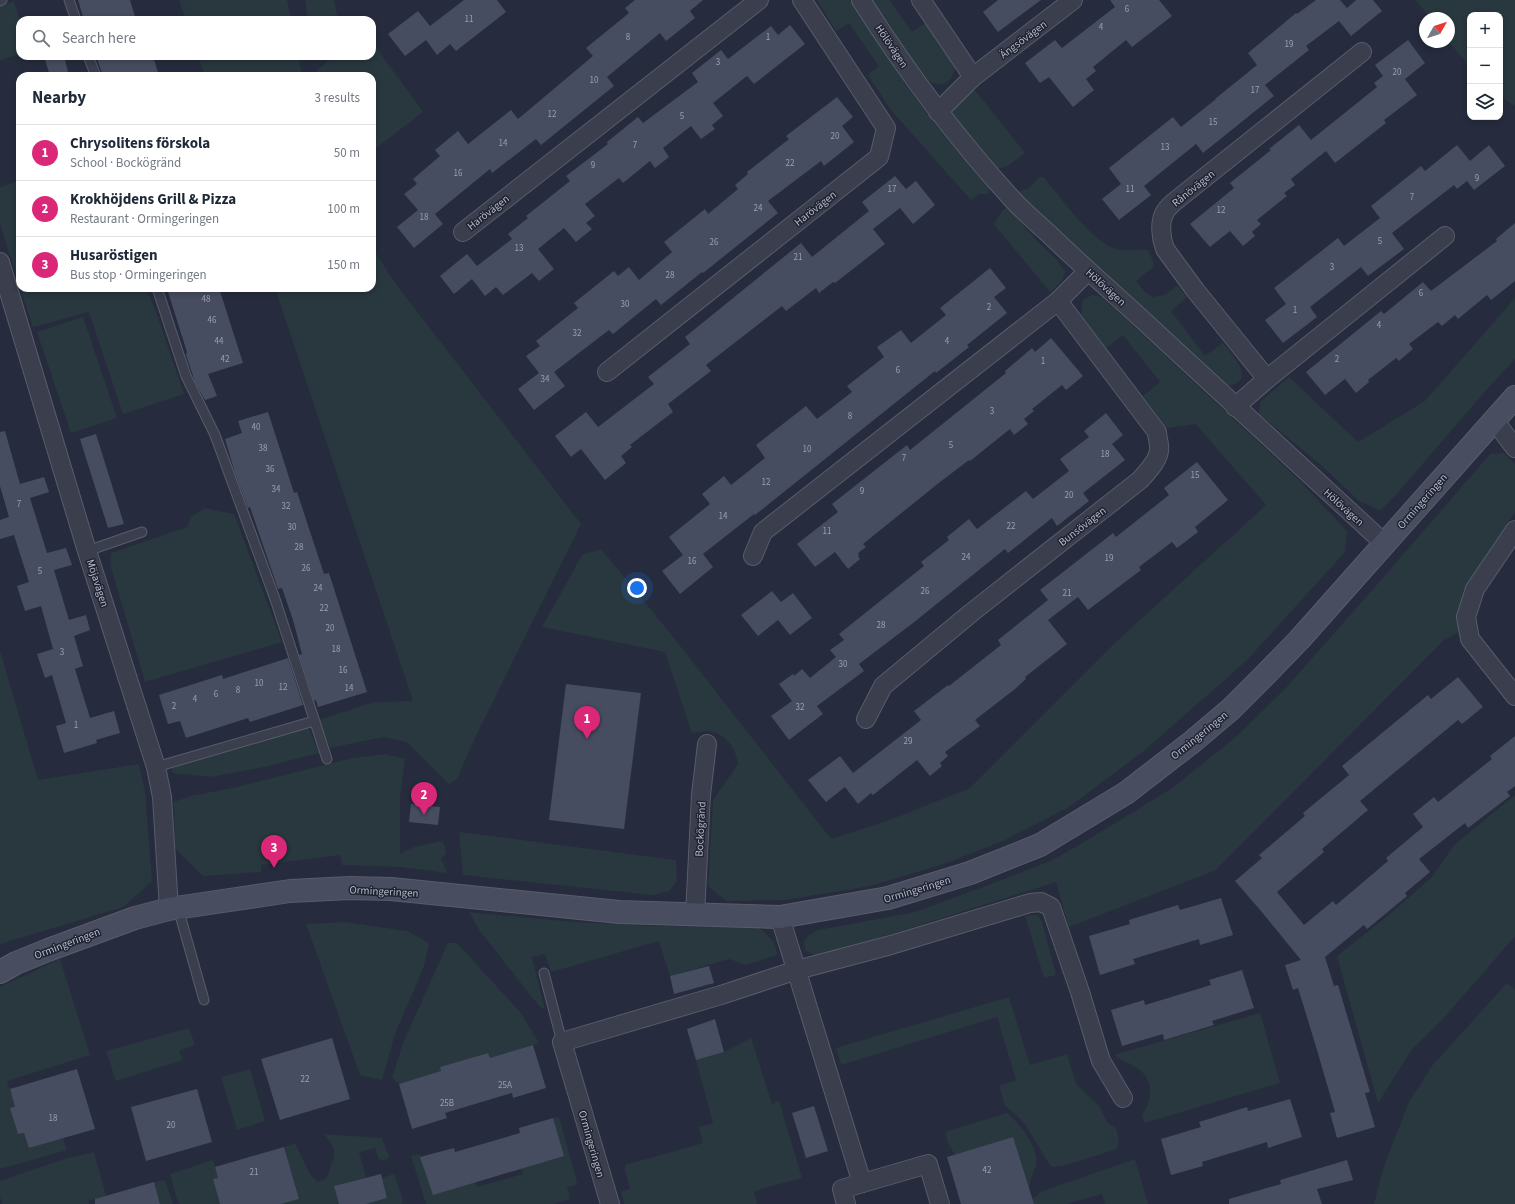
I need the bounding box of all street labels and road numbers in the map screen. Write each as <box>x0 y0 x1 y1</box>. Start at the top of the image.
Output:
street label: Ängsövägen <box>997 17 1050 62</box>
street label: Hölövägen <box>872 22 912 71</box>
street label: Rånövägen <box>1169 167 1218 210</box>
street label: Harövägen <box>791 187 839 230</box>
street label: Harövägen <box>464 191 512 234</box>
street label: Hölövägen <box>1082 265 1129 309</box>
street label: Ormingeringen <box>1394 470 1451 532</box>
street label: Hölövägen <box>1320 485 1367 529</box>
street label: Bunsövägen <box>1055 503 1109 550</box>
street label: Möjavägen <box>83 557 112 609</box>
street label: Ormingeringen <box>1168 708 1231 763</box>
street label: Bockögränd <box>692 801 709 857</box>
street label: Ormingeringen <box>882 872 952 907</box>
street label: Ormingeringen <box>349 882 419 901</box>
street label: Ormingeringen <box>32 924 102 963</box>
street label: Ormingeringen <box>575 1109 608 1179</box>

